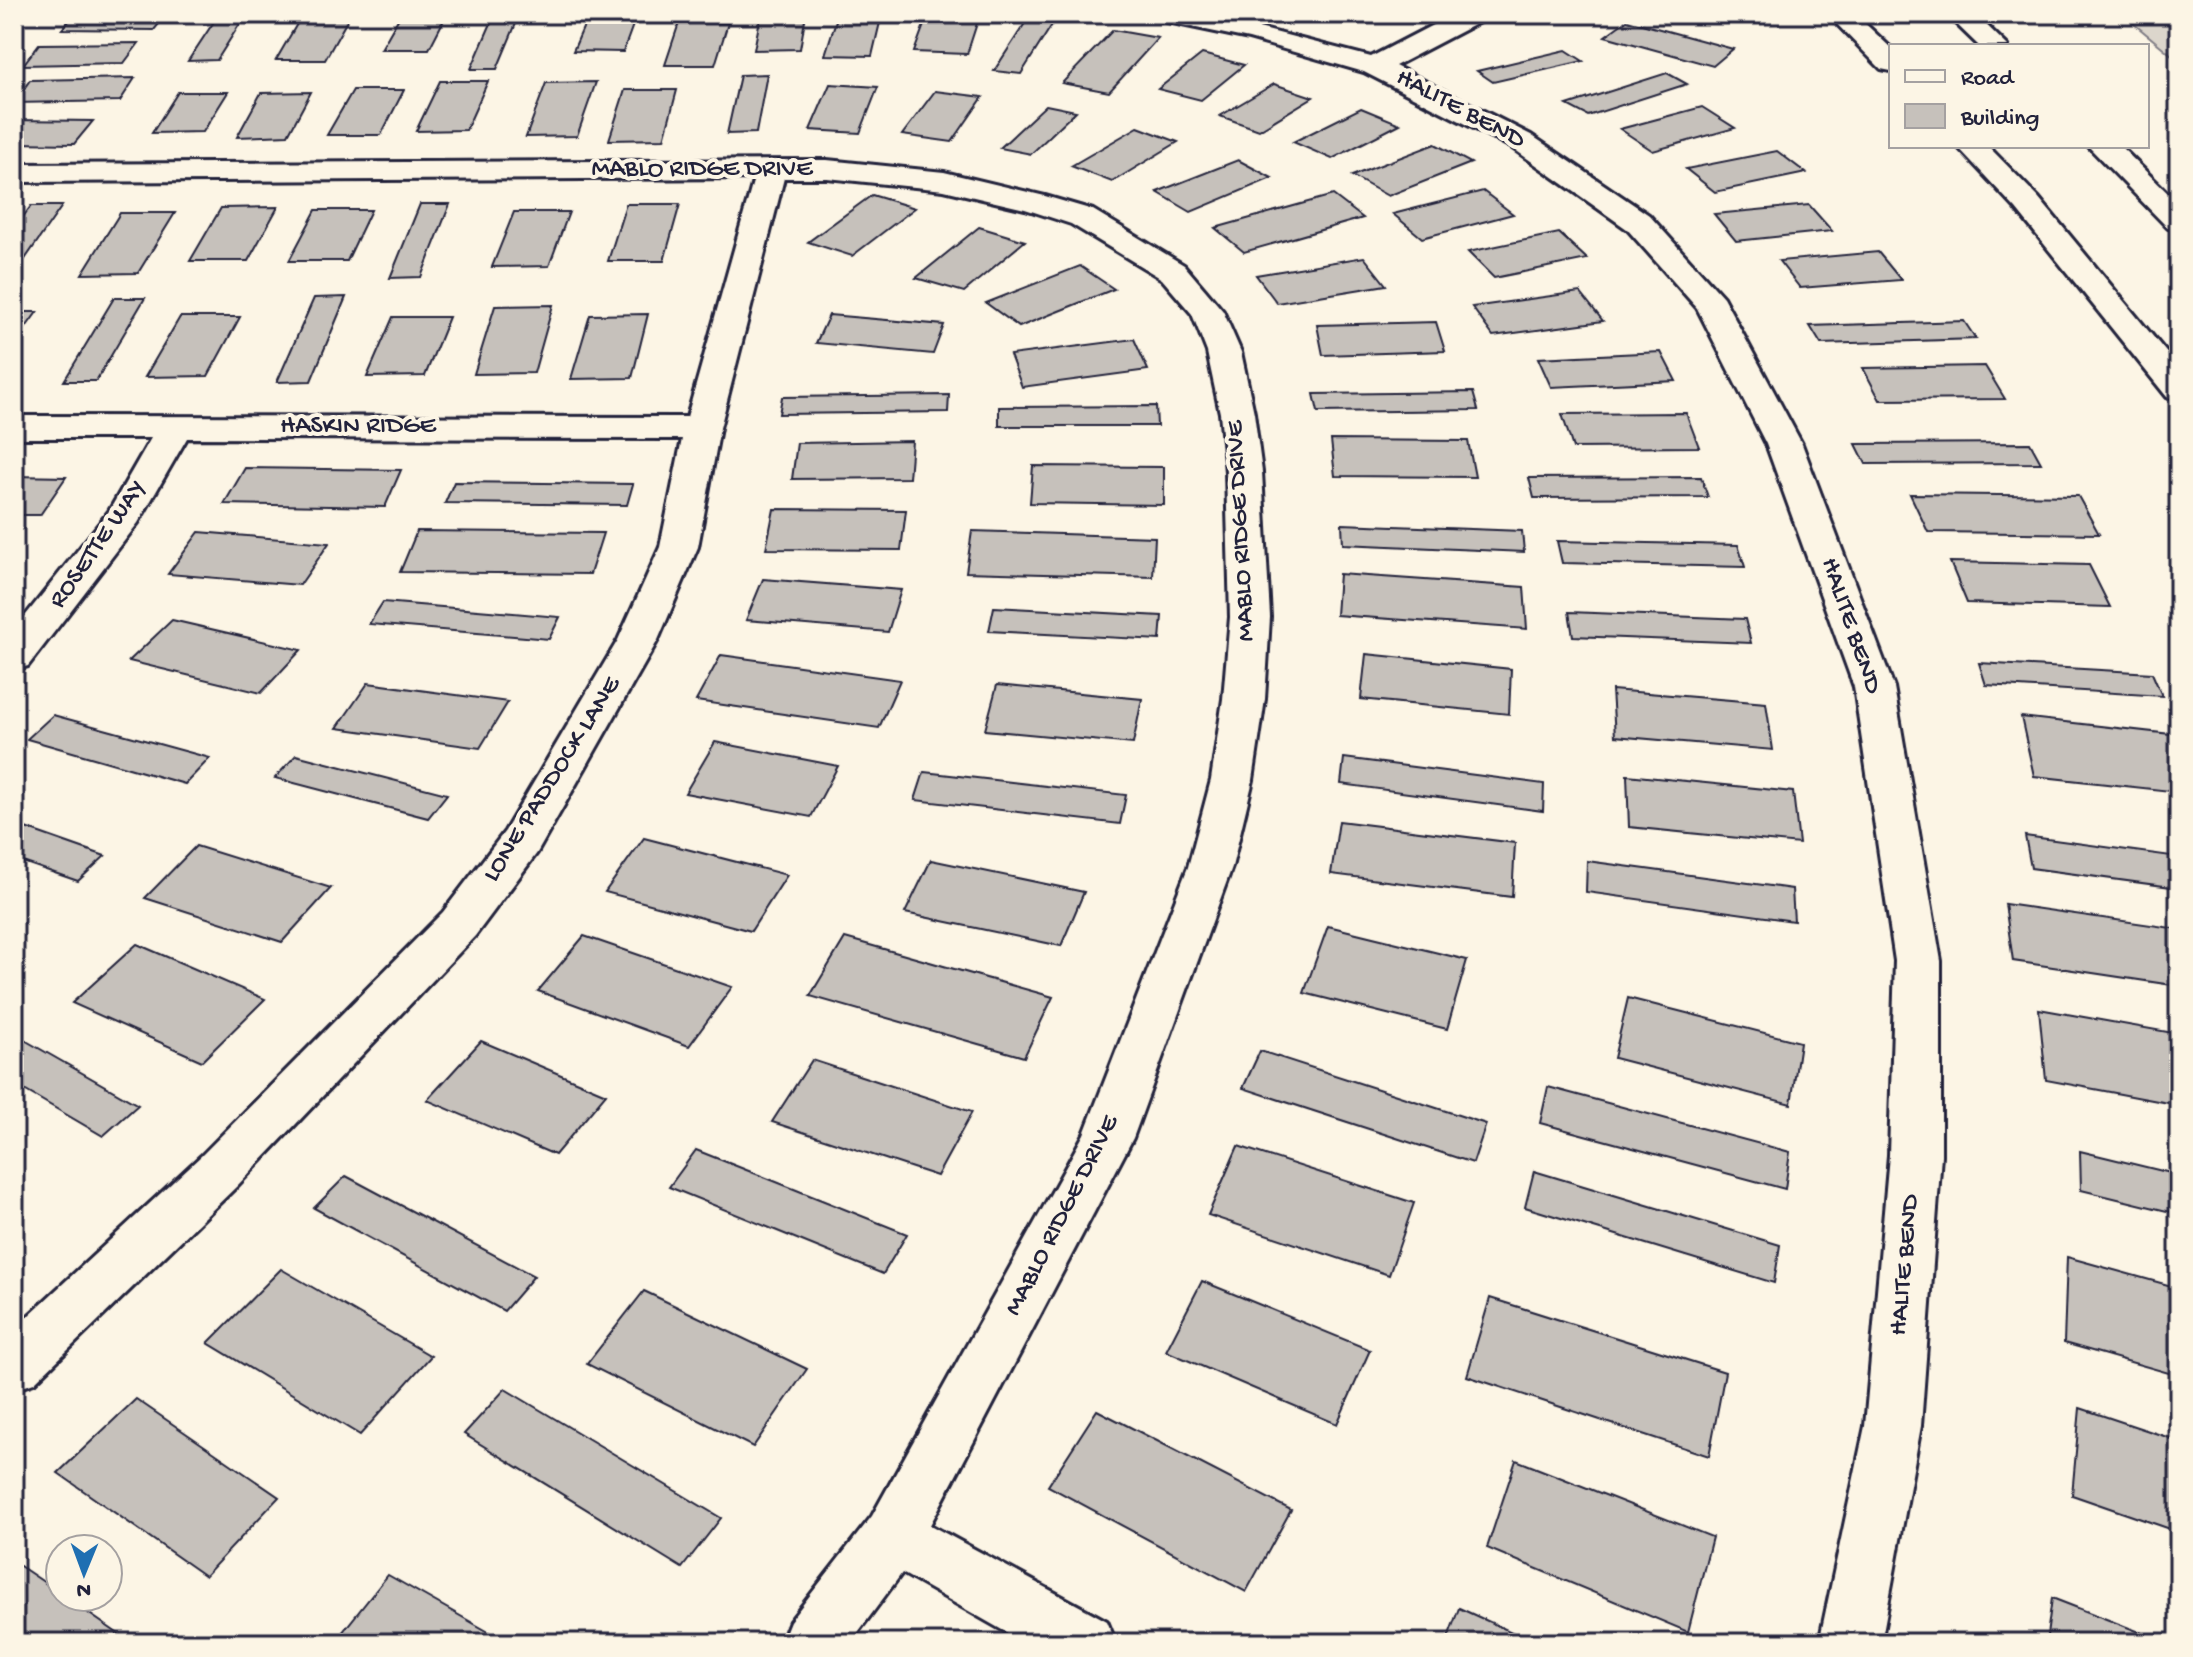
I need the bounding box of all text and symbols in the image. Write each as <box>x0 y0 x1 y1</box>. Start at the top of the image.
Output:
legend <box>1889 44 2149 148</box>
street label: HALITE BEND <box>1390 63 1530 157</box>
text: Road <box>1961 65 2015 94</box>
text: Building <box>1960 105 2039 134</box>
street label: MABLO RIDGE DRIVE <box>591 155 813 186</box>
street label: HASKIN RIDGE <box>280 412 436 443</box>
street label: MABLO RIDGE DRIVE <box>1221 419 1263 642</box>
street label: ROSETTE WAY <box>43 475 155 615</box>
street label: HALITE BEND <box>1812 554 1888 698</box>
street label: LONE PADDOCK LANE <box>477 671 629 888</box>
street label: MABLO RIDGE DRIVE <box>999 1110 1127 1322</box>
street label: HALITE BEND <box>1884 1193 1928 1337</box>
north arrow <box>44 1533 124 1613</box>
text: N <box>76 1576 91 1602</box>

